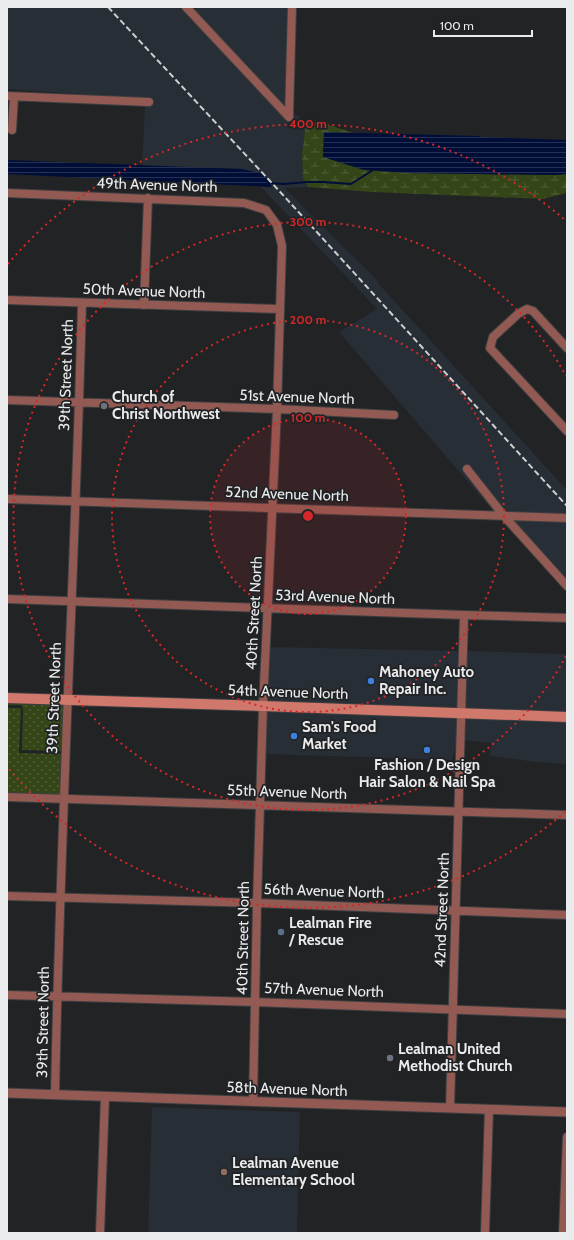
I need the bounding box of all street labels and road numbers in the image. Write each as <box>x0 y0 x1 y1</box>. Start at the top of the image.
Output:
street label: 49th Avenue North <box>96 174 218 196</box>
street label: 50th Avenue North <box>82 280 206 302</box>
street label: 39th Street North <box>55 319 77 431</box>
street label: 51st Avenue North <box>239 386 355 408</box>
street label: 52nd Avenue North <box>225 483 349 505</box>
street label: 40th Street North <box>242 556 266 670</box>
street label: 53rd Avenue North <box>275 586 395 608</box>
street label: 39th Street North <box>43 642 65 754</box>
street label: 54th Avenue North <box>227 681 349 703</box>
street label: 55th Avenue North <box>227 781 347 803</box>
street label: 42nd Street North <box>431 852 453 968</box>
street label: 56th Avenue North <box>263 880 385 902</box>
street label: 40th Street North <box>233 881 253 995</box>
street label: 39th Street North <box>33 966 53 1078</box>
street label: 57th Avenue North <box>264 979 384 1001</box>
street label: 58th Avenue North <box>226 1078 348 1100</box>

